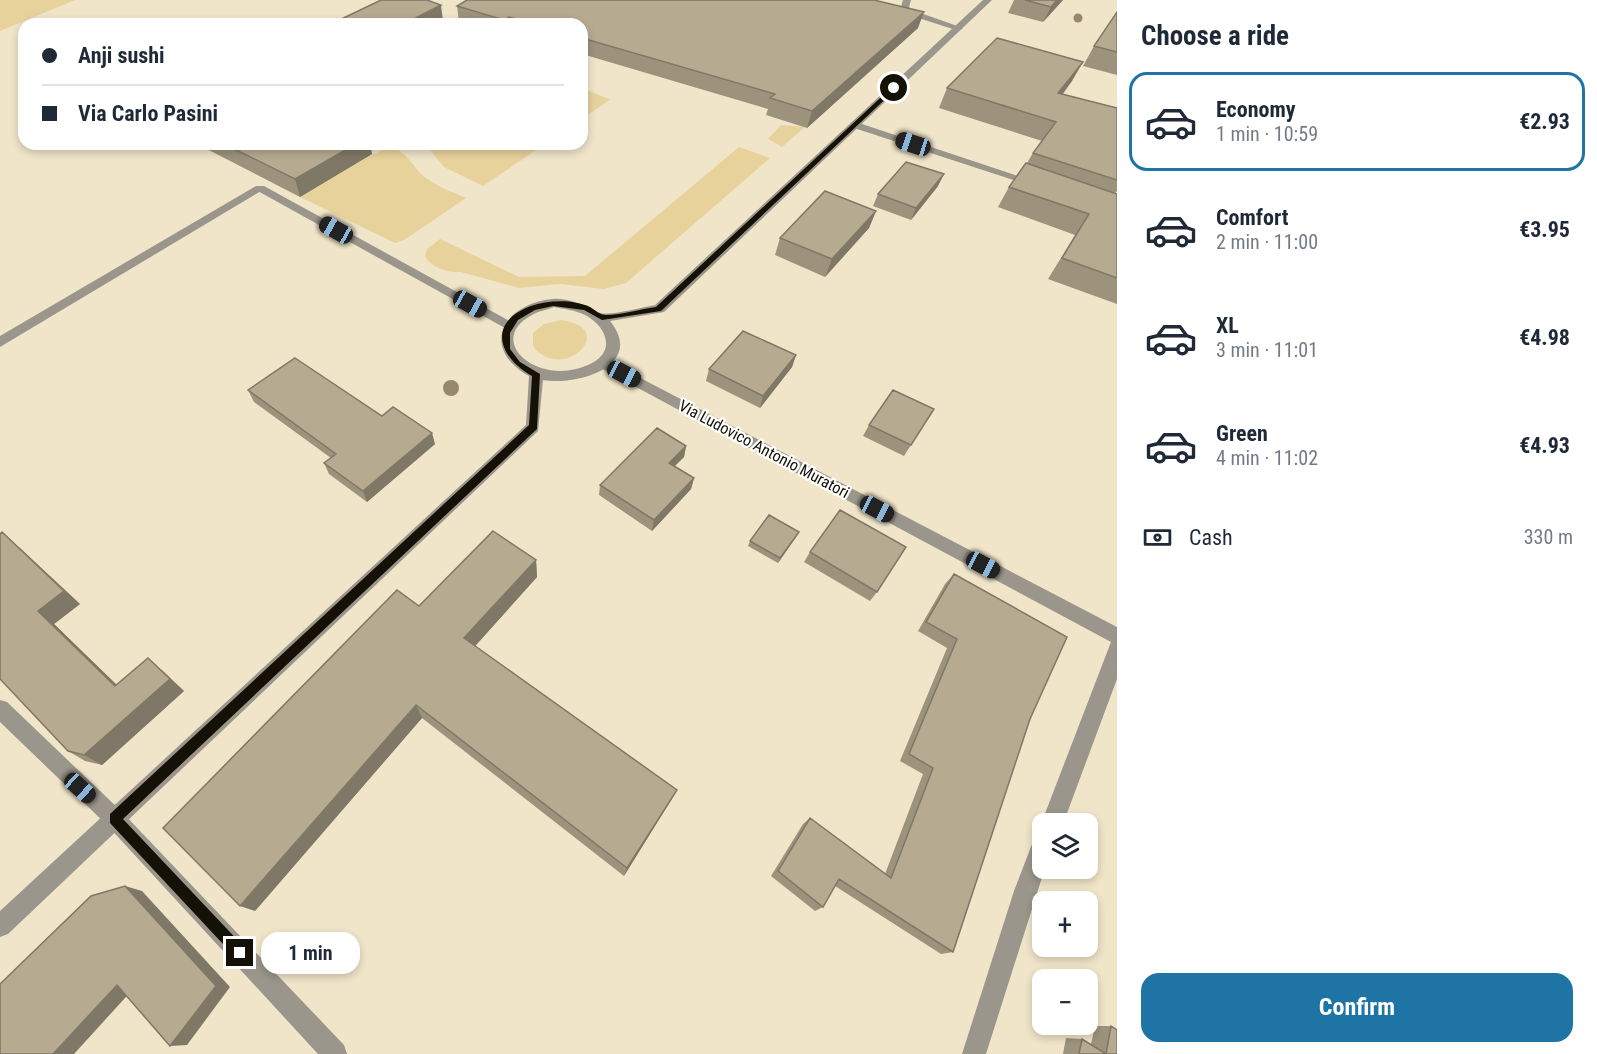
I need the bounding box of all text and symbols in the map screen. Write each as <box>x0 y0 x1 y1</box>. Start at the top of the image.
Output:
text: Choose a ride <box>1141 20 1289 52</box>
text: Anji sushi <box>78 43 165 68</box>
route start <box>880 74 907 101</box>
icon: car <box>1144 95 1198 149</box>
text: Economy <box>1216 97 1296 122</box>
text: Via Carlo Pasini <box>78 101 218 126</box>
text: €2.93 <box>1519 109 1570 134</box>
text: 1 min · 10:59 <box>1216 122 1318 146</box>
car <box>893 130 933 158</box>
icon: car <box>1144 203 1198 257</box>
text: Comfort <box>1216 205 1289 230</box>
car <box>316 213 356 247</box>
text: €3.95 <box>1519 217 1570 242</box>
text: 2 min · 11:00 <box>1216 230 1318 254</box>
car <box>450 287 490 321</box>
icon: car <box>1144 311 1198 365</box>
text: XL <box>1216 313 1239 338</box>
text: €4.98 <box>1519 325 1570 350</box>
text: 3 min · 11:01 <box>1216 338 1318 362</box>
car <box>604 358 644 390</box>
street label: Via Ludovico Antonio Muratori <box>676 396 852 502</box>
icon: car <box>1144 419 1198 473</box>
text: Green <box>1216 421 1268 446</box>
text: €4.93 <box>1519 433 1570 458</box>
text: 4 min · 11:02 <box>1216 446 1318 470</box>
car <box>857 493 897 525</box>
icon: cash <box>1141 521 1174 554</box>
text: Cash <box>1189 525 1233 550</box>
text: 330 m <box>1524 525 1573 549</box>
car <box>963 549 1003 581</box>
car <box>61 769 99 807</box>
map controls <box>1032 813 1098 1035</box>
button: layers <box>1032 813 1098 879</box>
button: + <box>1032 891 1098 957</box>
callout: 1 min <box>261 932 360 974</box>
route end <box>226 939 253 966</box>
text: 1 min <box>288 941 333 965</box>
button: − <box>1032 969 1098 1035</box>
button: Confirm <box>1141 973 1573 1042</box>

